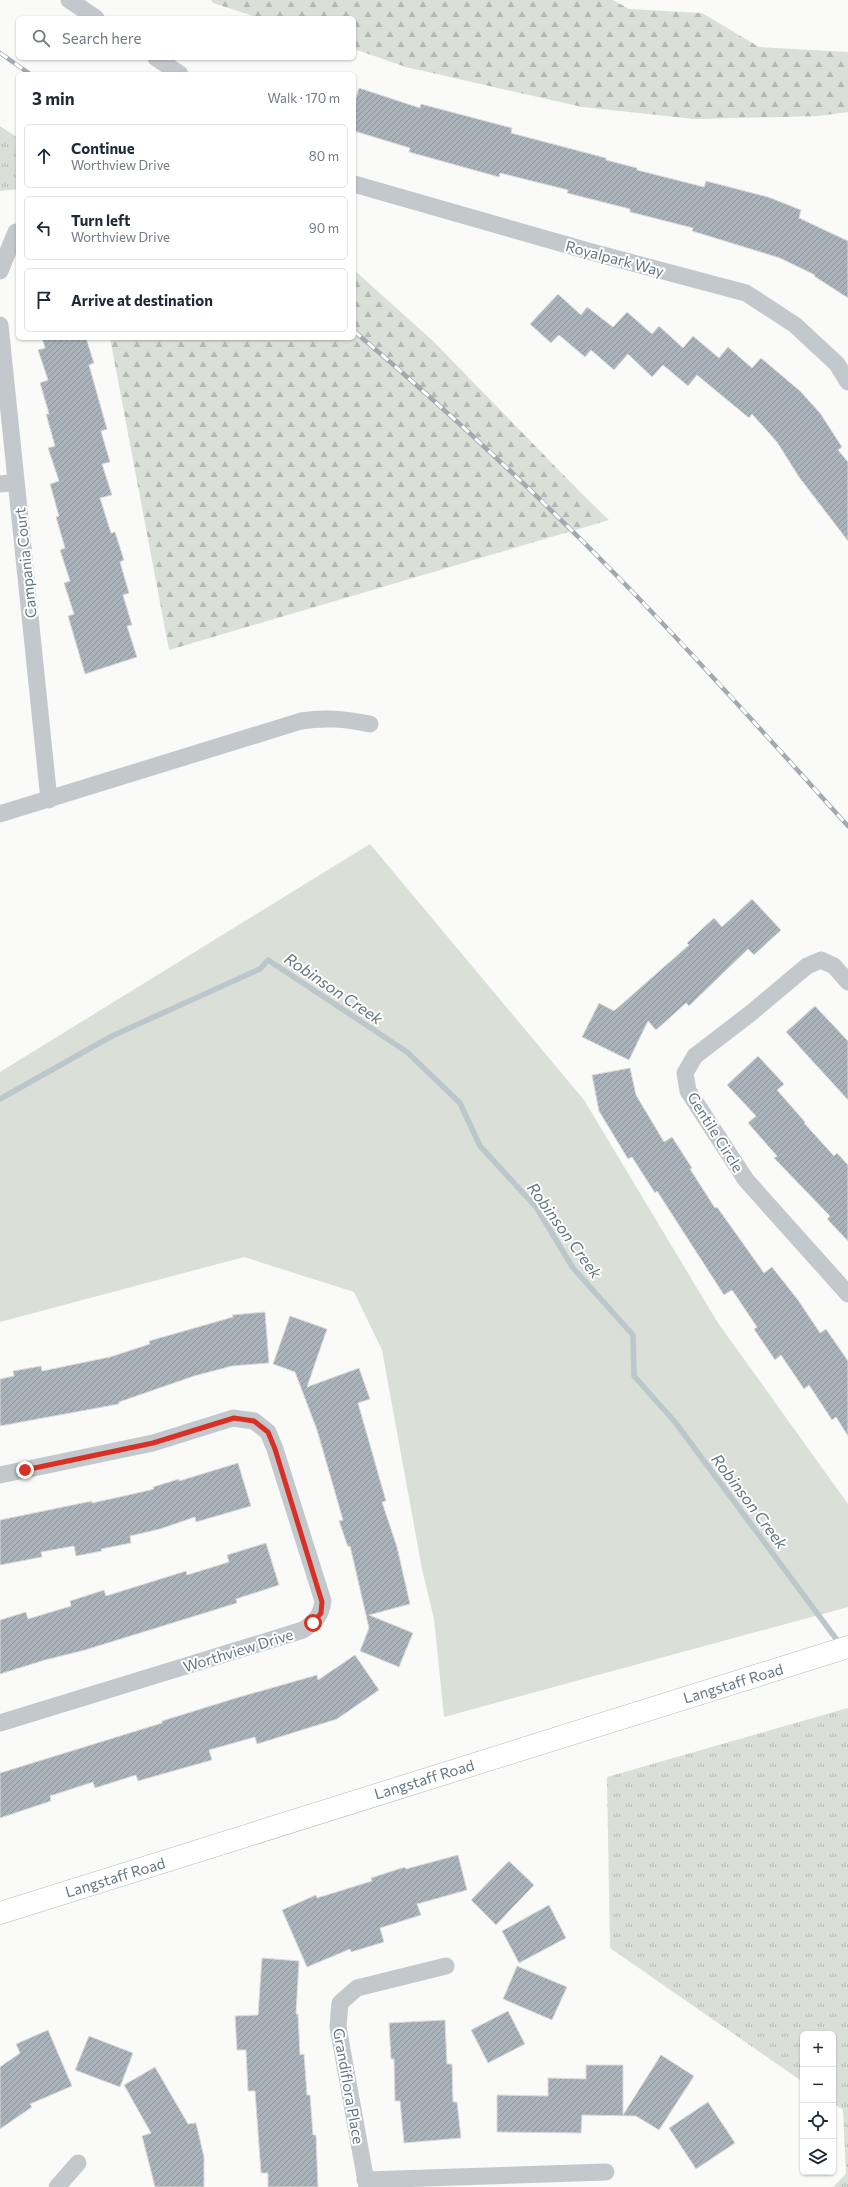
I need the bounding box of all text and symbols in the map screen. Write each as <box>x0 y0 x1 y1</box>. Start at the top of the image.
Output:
search box <box>16 16 356 60</box>
icon: search <box>30 27 52 49</box>
text: Search here <box>62 29 141 47</box>
text: 3 min <box>32 88 75 109</box>
text: Walk · 170 m <box>268 90 340 106</box>
text: Continue <box>71 139 135 157</box>
icon: ahead <box>33 145 55 167</box>
text: 80 m <box>309 148 339 164</box>
text: Worthview Drive <box>71 157 170 173</box>
text: Turn left <box>71 211 130 229</box>
icon: left <box>33 217 55 239</box>
text: 90 m <box>309 220 339 236</box>
text: Worthview Drive <box>71 229 170 245</box>
street label: Royalpark Way <box>564 236 666 280</box>
icon: arrive <box>33 289 55 311</box>
text: Arrive at destination <box>71 291 213 309</box>
street label: Campania Court <box>10 507 40 619</box>
water label: Robinson Creek <box>281 948 387 1028</box>
street label: Gentile Circle <box>684 1089 748 1175</box>
water label: Robinson Creek <box>524 1178 606 1282</box>
water label: Robinson Creek <box>708 1450 792 1553</box>
route end <box>16 1461 34 1479</box>
route start <box>304 1614 322 1632</box>
street label: Worthview Drive <box>181 1625 295 1675</box>
street label: Langstaff Road <box>681 1659 785 1707</box>
street label: Langstaff Road <box>372 1755 476 1803</box>
street label: Langstaff Road <box>63 1853 167 1901</box>
street label: Grandiflora Place <box>330 2027 368 2145</box>
map controls <box>800 2031 836 2175</box>
button: + <box>800 2031 836 2067</box>
button: − <box>800 2067 836 2103</box>
button: locate <box>800 2103 836 2139</box>
button: layers <box>800 2139 836 2175</box>

